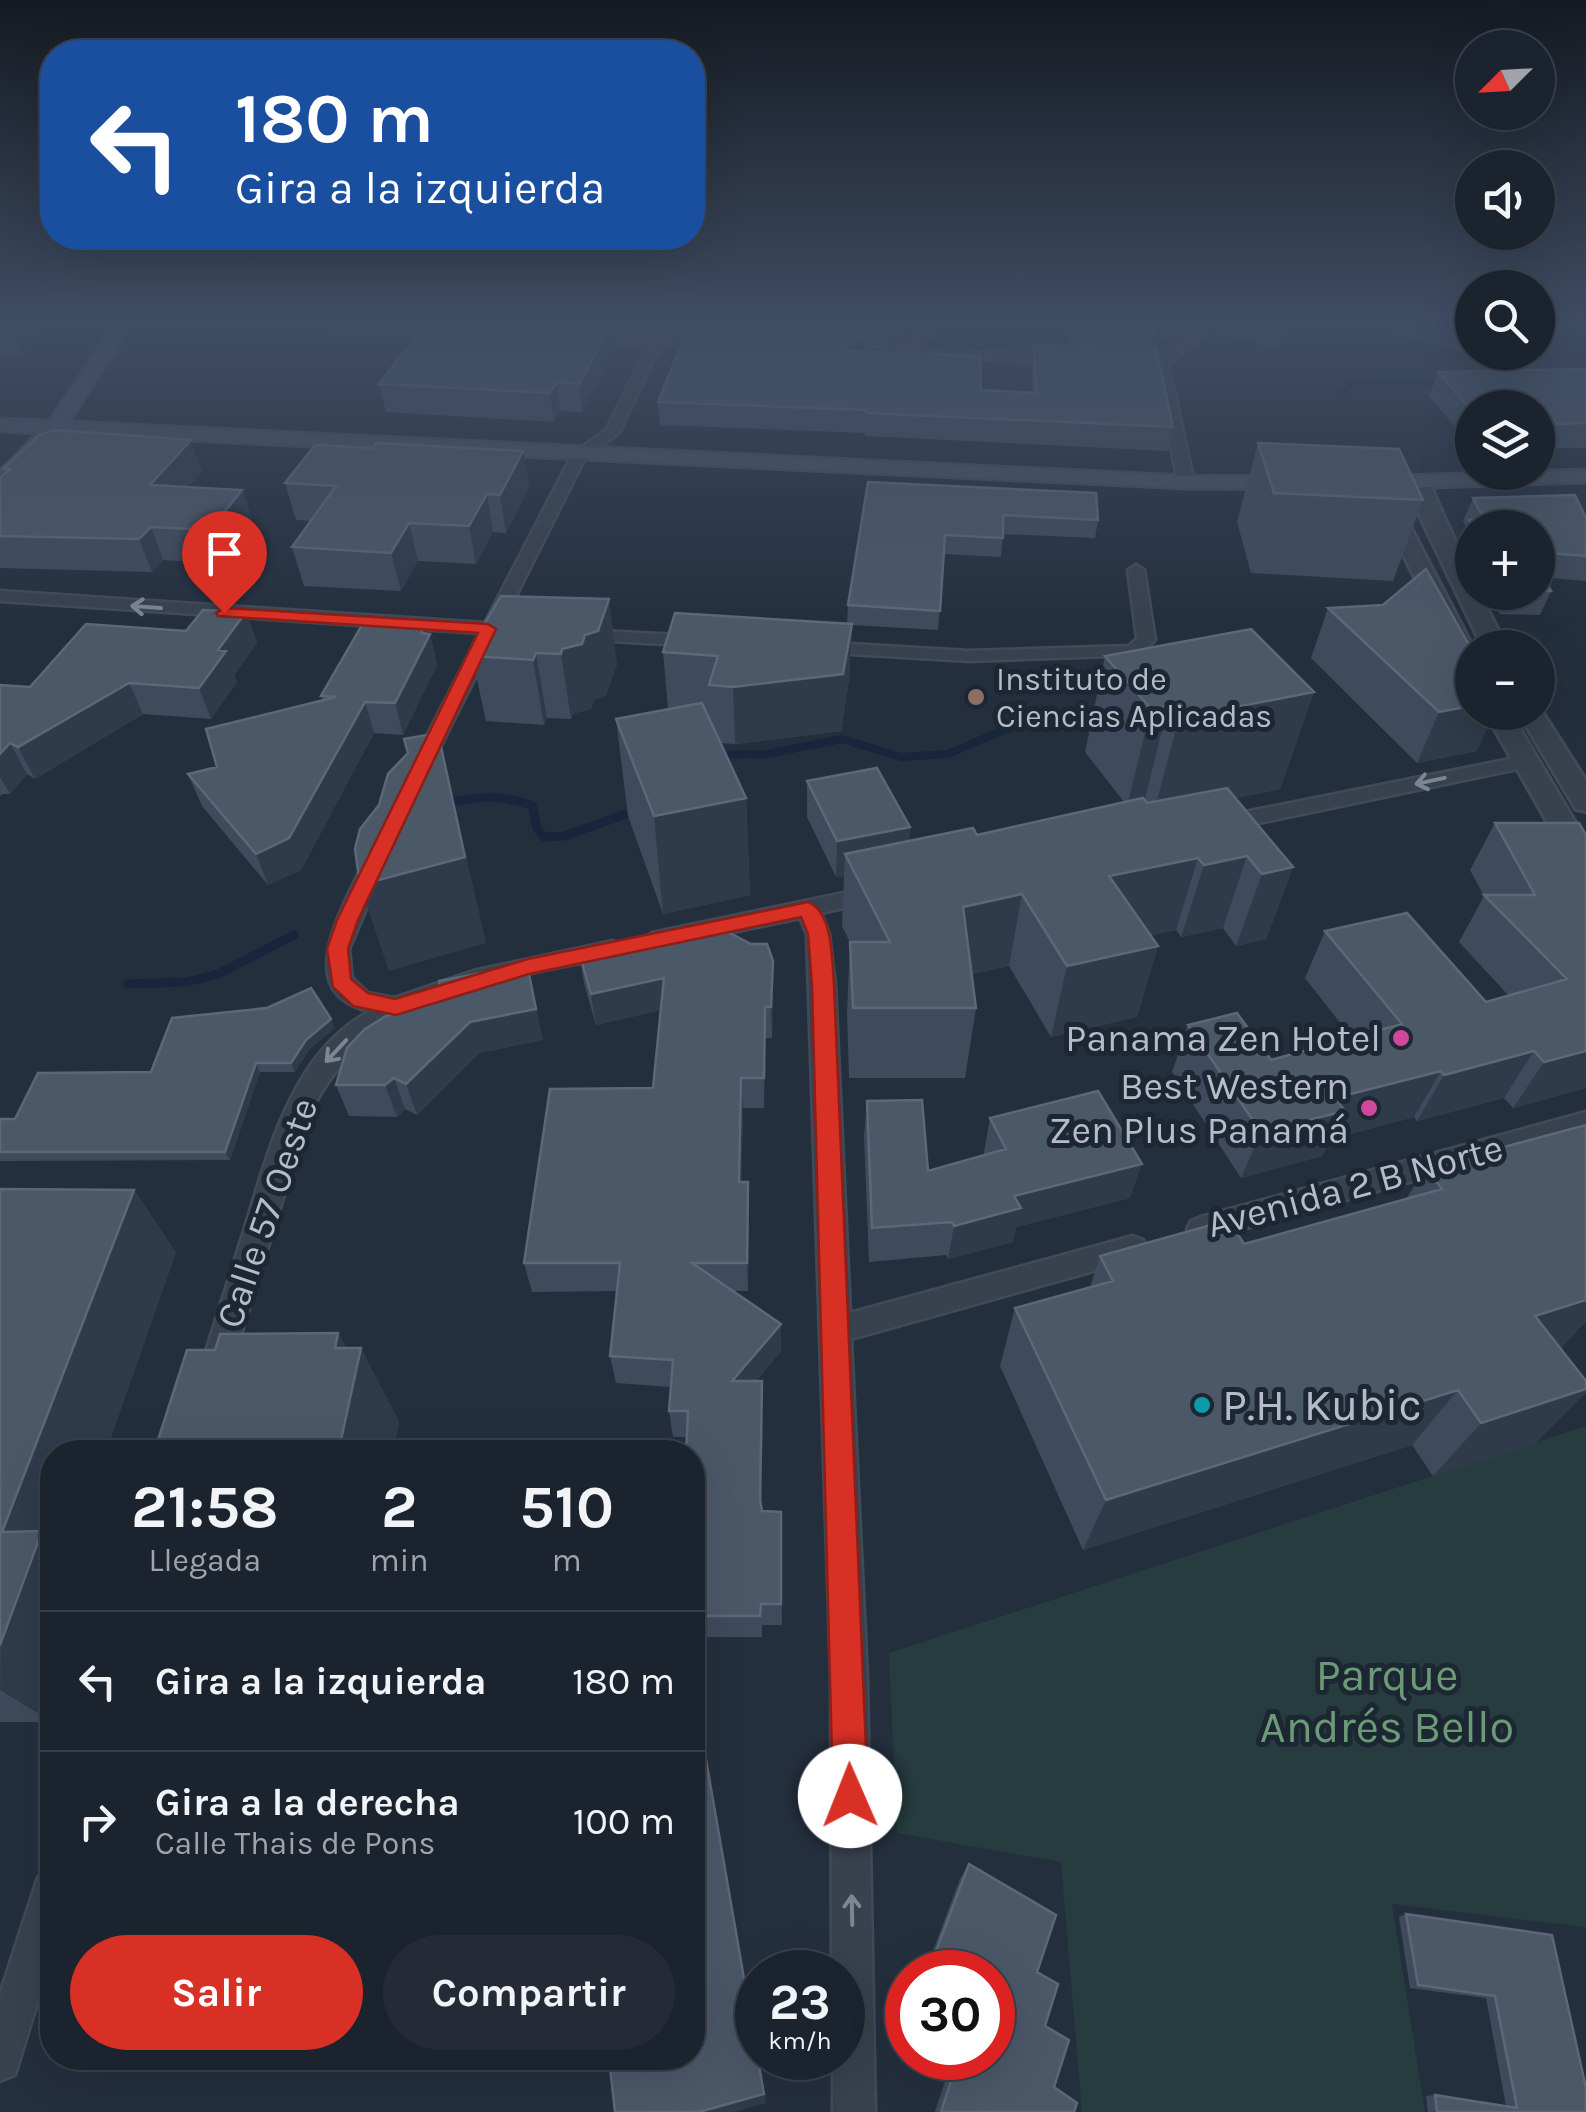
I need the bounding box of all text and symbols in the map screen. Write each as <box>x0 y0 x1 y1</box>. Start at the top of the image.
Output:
north arrow <box>1455 30 1555 130</box>
map controls <box>1455 30 1555 730</box>
text: 180 m <box>235 78 434 160</box>
icon: left <box>70 80 200 210</box>
button: sound <box>1455 150 1555 250</box>
text: Gira a la izquierda <box>235 162 605 214</box>
button: search <box>1455 270 1555 370</box>
button: layers <box>1455 390 1555 490</box>
button: + <box>1455 510 1555 610</box>
pin <box>182 511 267 614</box>
icon: arrive <box>197 526 252 581</box>
one-way arrow <box>131 597 163 616</box>
button: − <box>1455 630 1555 730</box>
place label: Instituto de Ciencias Aplicadas <box>996 661 1272 735</box>
marker: Instituto de Ciencias Aplicadas <box>965 686 987 708</box>
one-way arrow <box>1415 773 1447 792</box>
place label: Panama Zen Hotel <box>1065 1016 1381 1061</box>
marker: Panama Zen Hotel <box>1390 1027 1412 1049</box>
one-way arrow <box>324 1038 348 1062</box>
place label: Best Western Zen Plus Panamá <box>1049 1064 1349 1153</box>
street label: Calle 57 Oeste <box>207 1092 327 1334</box>
marker: Best Western Zen Plus Panamá <box>1358 1097 1380 1119</box>
street label: Avenida 2 B Norte <box>1202 1125 1508 1247</box>
place label: P.H. Kubic <box>1222 1379 1422 1431</box>
marker: P.H. Kubic <box>1191 1394 1213 1416</box>
text: 21:58 <box>131 1472 279 1542</box>
text: 2 <box>381 1472 417 1542</box>
text: 510 <box>520 1472 614 1542</box>
text: Llegada <box>149 1542 261 1579</box>
text: min <box>370 1542 429 1579</box>
text: m <box>552 1542 582 1579</box>
park label: Parque Andrés Bello <box>1260 1649 1514 1753</box>
icon: left <box>70 1654 125 1709</box>
text: Gira a la izquierda <box>155 1659 487 1704</box>
text: 180 m <box>572 1659 675 1704</box>
position arrow <box>798 1744 902 1848</box>
text: Gira a la derecha <box>155 1780 460 1825</box>
icon: right <box>70 1794 125 1849</box>
text: 100 m <box>573 1799 675 1844</box>
text: Calle Thais de Pons <box>155 1825 435 1862</box>
one-way arrow <box>842 1894 862 1926</box>
button: Salir <box>70 1935 363 2050</box>
button: Compartir <box>383 1935 675 2050</box>
speed limit sign: 30 <box>885 1950 1015 2080</box>
text: 23 <box>769 1973 831 2032</box>
text: km/h <box>768 2026 832 2055</box>

